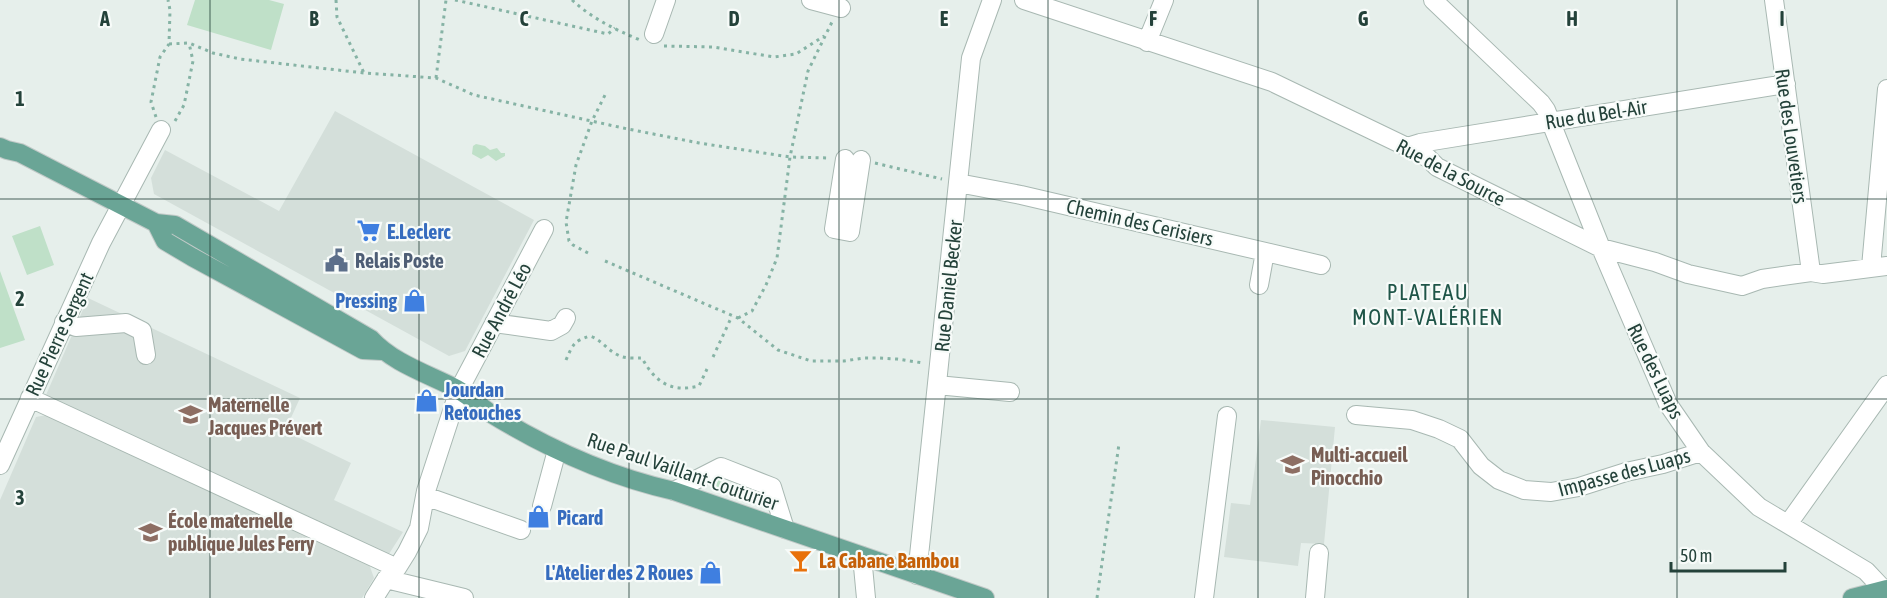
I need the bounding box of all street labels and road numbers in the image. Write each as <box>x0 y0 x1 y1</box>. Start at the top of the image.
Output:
street label: Rue des Louvetiers <box>1771 67 1813 205</box>
street label: Rue du Bel-Air <box>1544 94 1650 133</box>
street label: Rue de la Source <box>1393 134 1509 210</box>
street label: Chemin des Cerisiers <box>1064 194 1216 250</box>
street label: Rue Daniel Becker <box>930 218 966 353</box>
street label: Rue André Léo <box>466 259 536 361</box>
street label: Rue Pierre Sergent <box>20 268 98 399</box>
street label: Rue des Luaps <box>1623 320 1689 422</box>
street label: Rue Paul Vaillant-Couturier <box>585 428 782 515</box>
street label: Impasse des Luaps <box>1555 443 1693 501</box>

